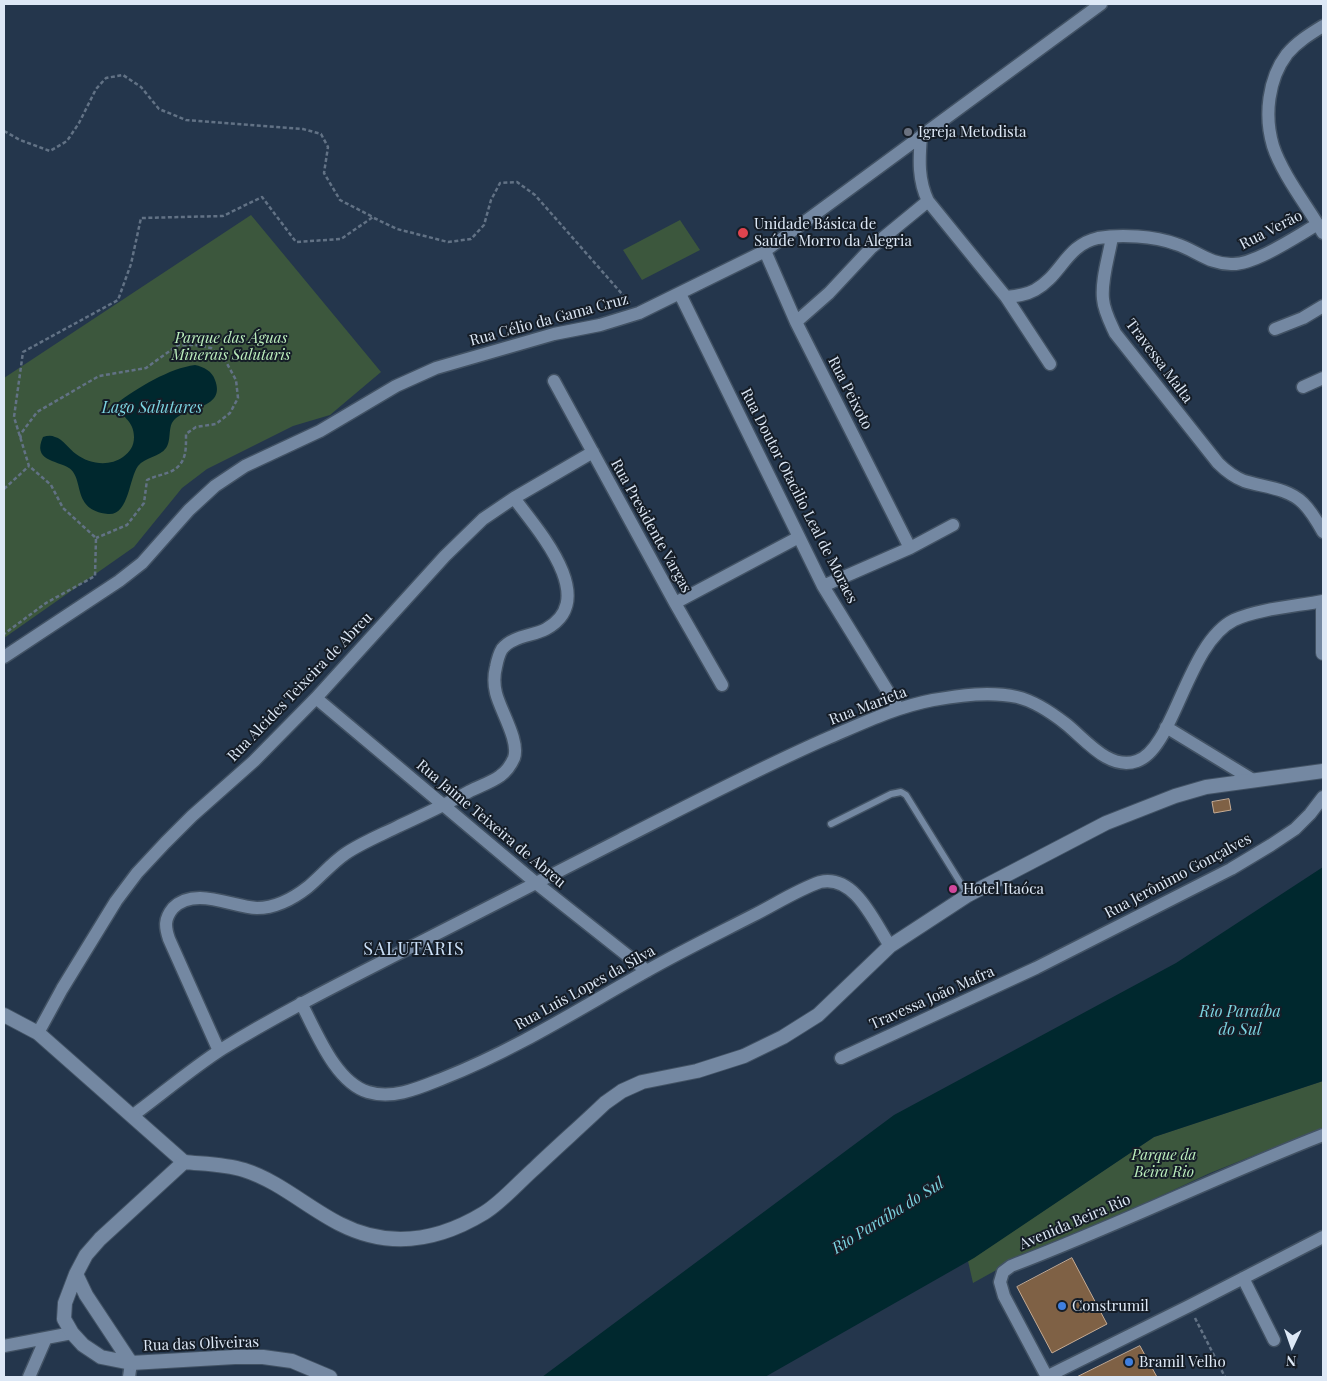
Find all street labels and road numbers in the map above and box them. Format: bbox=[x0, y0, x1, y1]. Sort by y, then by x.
street label: Rua Verão bbox=[1237, 207, 1305, 253]
street label: Rua Célio da Gama Cruz bbox=[468, 290, 630, 350]
street label: Travessa Malta bbox=[1122, 316, 1196, 406]
street label: Rua Peixoto bbox=[824, 353, 876, 433]
street label: Rua Doutor Otacilio Leal de Moraes bbox=[737, 385, 861, 607]
street label: Rua Presidente Vargas bbox=[607, 456, 695, 596]
street label: Rua Alcides Teixeira de Abreu bbox=[224, 609, 376, 765]
street label: Rua Marieta bbox=[827, 683, 909, 729]
street label: Rua Jaime Teixeira de Abreu bbox=[413, 756, 569, 892]
street label: Rua Jerônimo Gonçalves bbox=[1102, 830, 1254, 922]
street label: Rua Luis Lopes da Silva bbox=[512, 942, 658, 1034]
street label: Travessa João Mafra bbox=[867, 962, 997, 1034]
street label: Avenida Beira Rio bbox=[1017, 1190, 1133, 1254]
street label: Rua das Oliveiras bbox=[143, 1333, 259, 1355]

